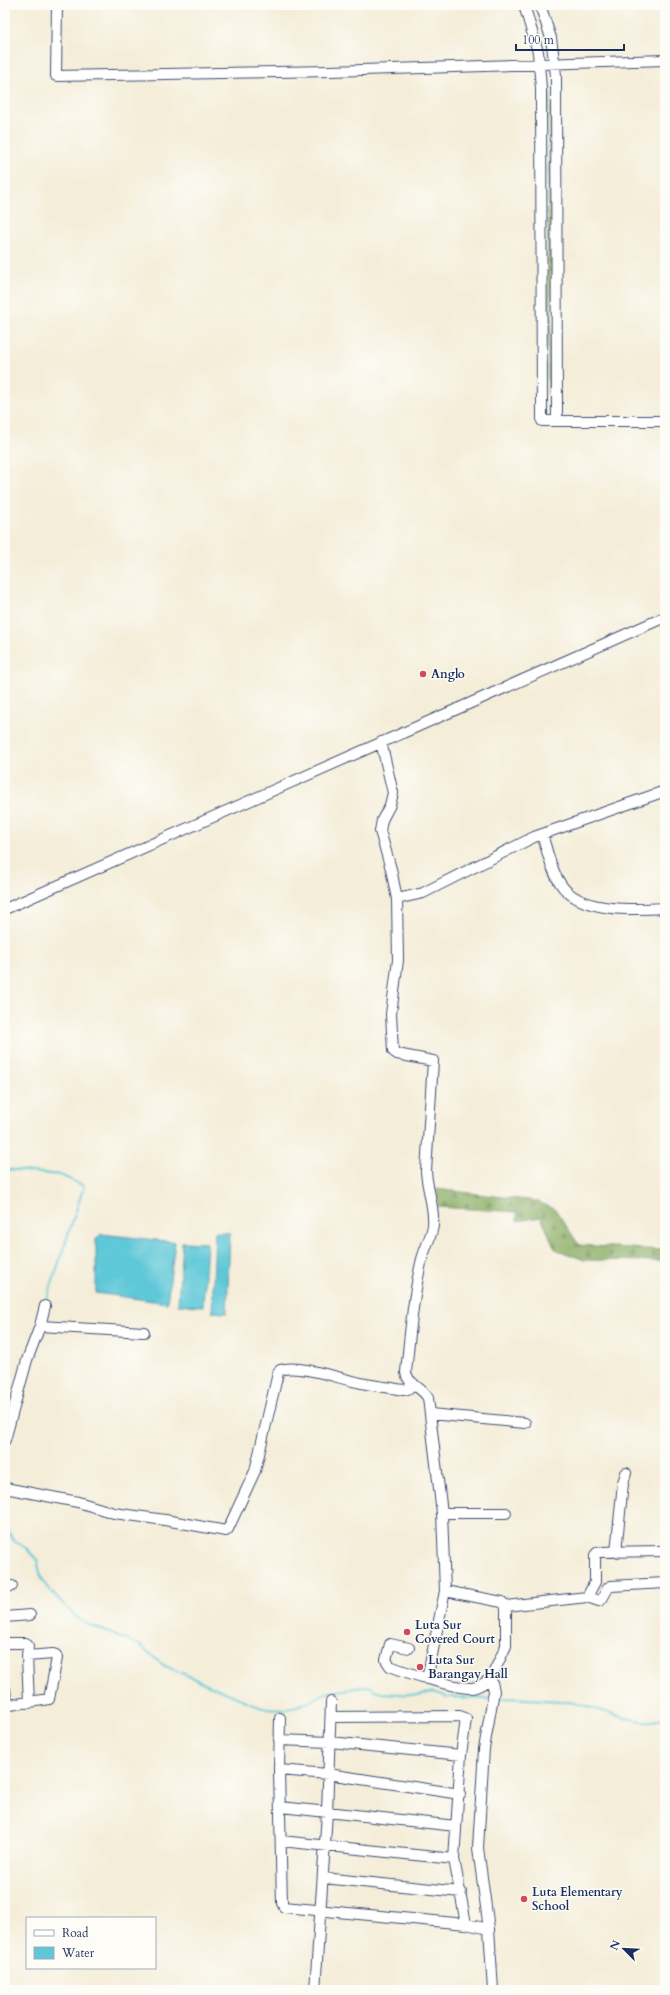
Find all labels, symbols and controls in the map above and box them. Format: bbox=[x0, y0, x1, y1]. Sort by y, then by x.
scale bar bbox=[516, 26, 624, 52]
text: 100 m bbox=[522, 32, 555, 48]
place label: Anglo bbox=[431, 666, 465, 682]
marker: Anglo bbox=[418, 669, 428, 679]
place label: Luta Sur Covered Court bbox=[415, 1617, 496, 1647]
marker: Luta Sur Covered Court bbox=[402, 1627, 412, 1637]
place label: Luta Sur Barangay Hall bbox=[428, 1652, 508, 1682]
marker: Luta Sur Barangay Hall bbox=[415, 1662, 425, 1672]
place label: Luta Elementary School bbox=[532, 1884, 623, 1914]
marker: Luta Elementary School bbox=[519, 1894, 529, 1904]
legend bbox=[26, 1917, 156, 1969]
text: Road bbox=[62, 1925, 89, 1941]
north arrow bbox=[604, 1929, 644, 1969]
text: N bbox=[607, 1937, 624, 1953]
text: Water bbox=[61, 1945, 95, 1961]

